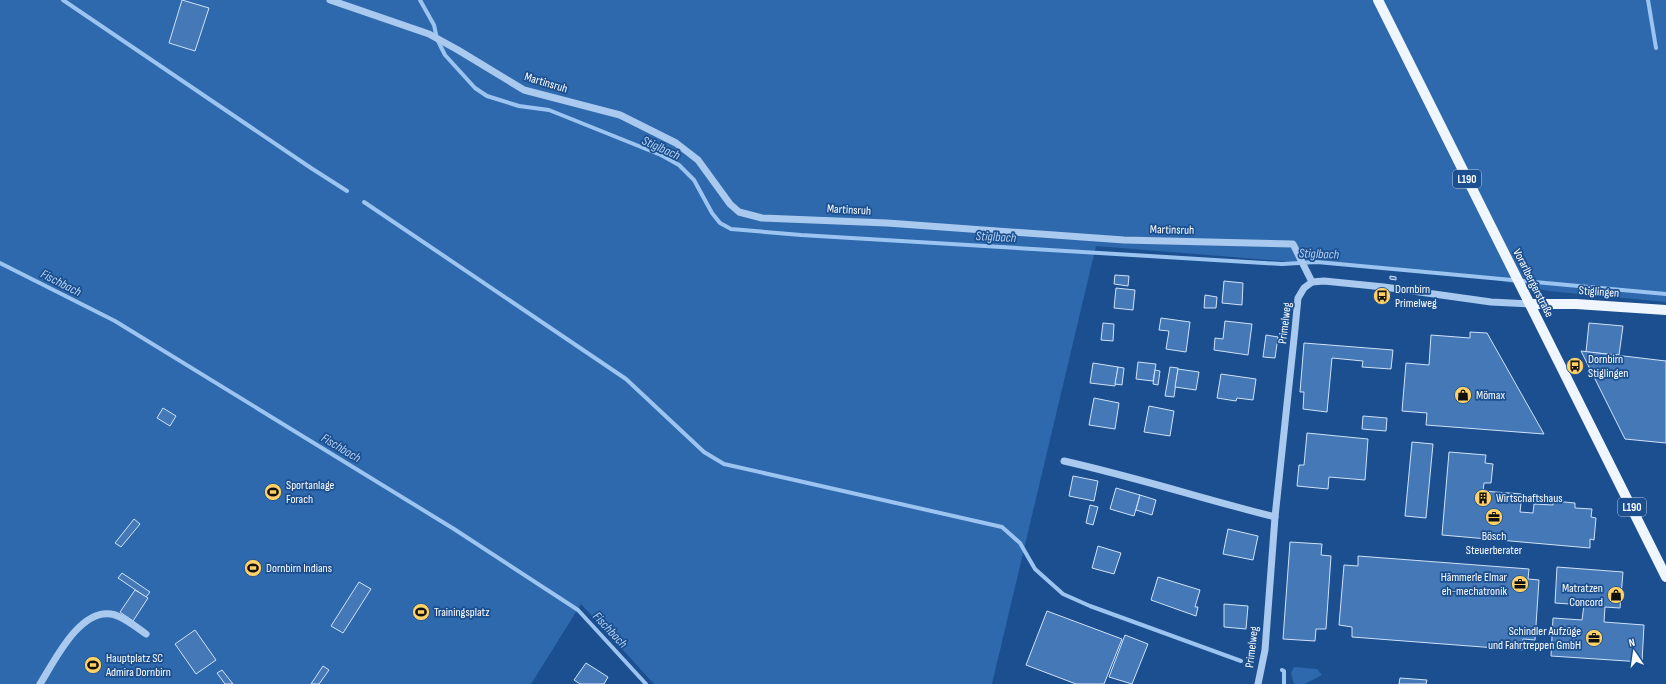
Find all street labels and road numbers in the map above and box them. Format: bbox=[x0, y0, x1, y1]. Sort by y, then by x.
street label: Martinsruh bbox=[523, 69, 569, 97]
road number: L190 bbox=[1453, 170, 1481, 188]
street label: Martinsruh bbox=[826, 201, 872, 219]
street label: Martinsruh bbox=[1150, 222, 1194, 238]
street label: Vorarlbergerstraße bbox=[1509, 246, 1557, 320]
street label: Stiglingen bbox=[1578, 283, 1620, 301]
street label: Primelweg bbox=[1275, 301, 1295, 345]
road number: L190 bbox=[1618, 498, 1646, 516]
street label: Primelweg bbox=[1242, 625, 1262, 669]

